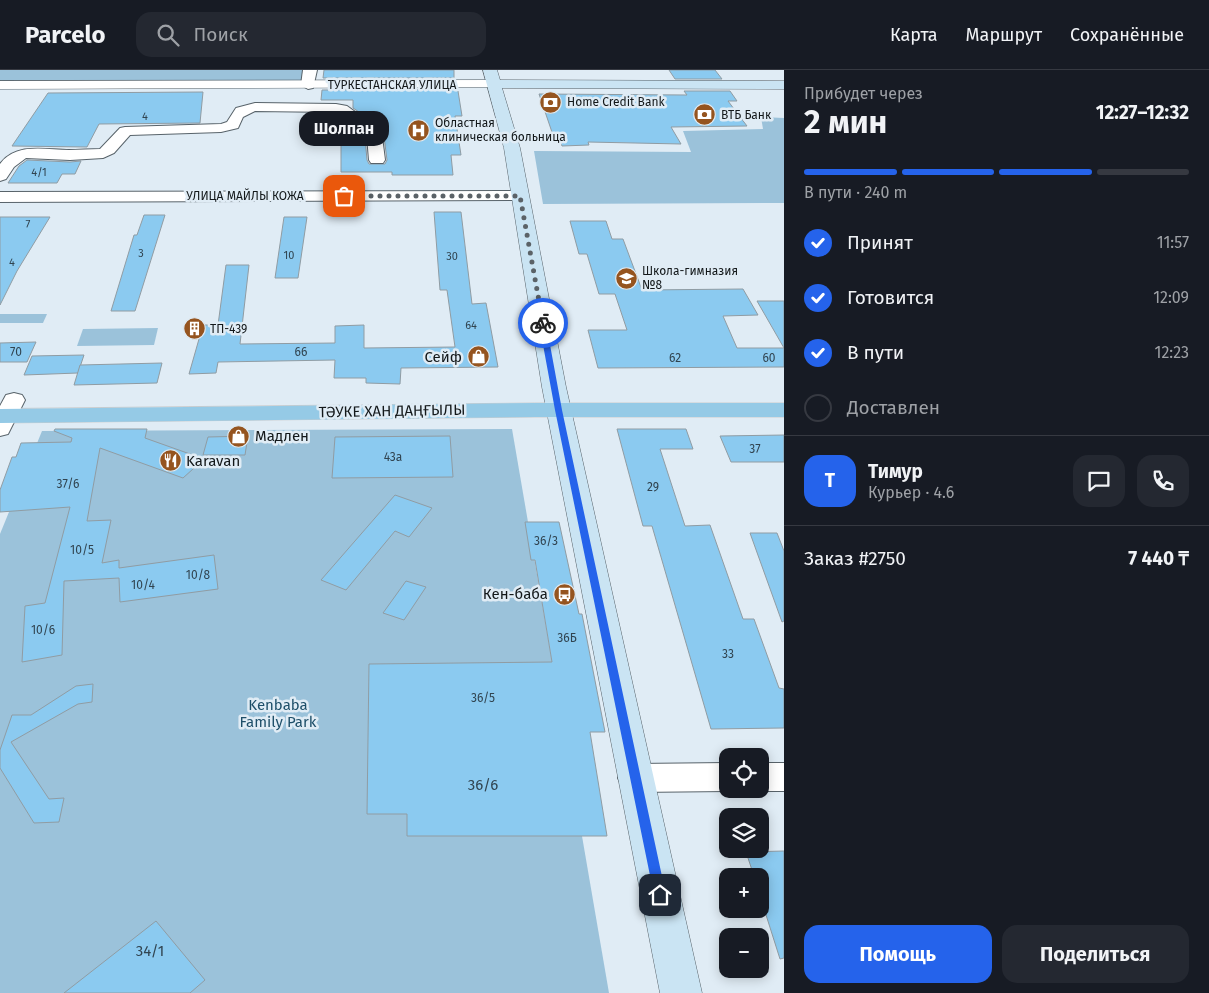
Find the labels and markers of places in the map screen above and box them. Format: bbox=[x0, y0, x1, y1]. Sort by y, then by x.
bank icon: Home Credit Bank bbox=[539, 90, 563, 114]
place label: Home Credit Bank bbox=[567, 95, 665, 109]
bank icon: ВТБ Банк bbox=[693, 103, 717, 127]
place label: ВТБ Банк bbox=[721, 108, 772, 122]
callout: Шолпан bbox=[299, 111, 389, 146]
place label: Областная клиническая больница bbox=[435, 116, 566, 144]
hospital icon: Областная клиническая больница bbox=[407, 118, 431, 142]
pin bbox=[323, 175, 365, 217]
place label: Школа-гимназия №8 bbox=[642, 264, 738, 292]
school or university icon: Школа-гимназия №8 bbox=[614, 266, 638, 290]
building icon: ТП-439 bbox=[182, 317, 206, 341]
place label: ТП-439 bbox=[210, 322, 247, 336]
shop icon: Сейф bbox=[466, 345, 490, 369]
place label: Сейф bbox=[424, 348, 462, 366]
shop icon: Мадлен bbox=[227, 424, 251, 448]
place label: Мадлен bbox=[255, 427, 309, 445]
restaurant icon: Karavan bbox=[158, 449, 182, 473]
place label: Karavan bbox=[186, 452, 240, 470]
bus stop icon: Кен-баба bbox=[552, 582, 576, 606]
place label: Кен-баба bbox=[483, 585, 548, 603]
pin bbox=[639, 874, 681, 916]

